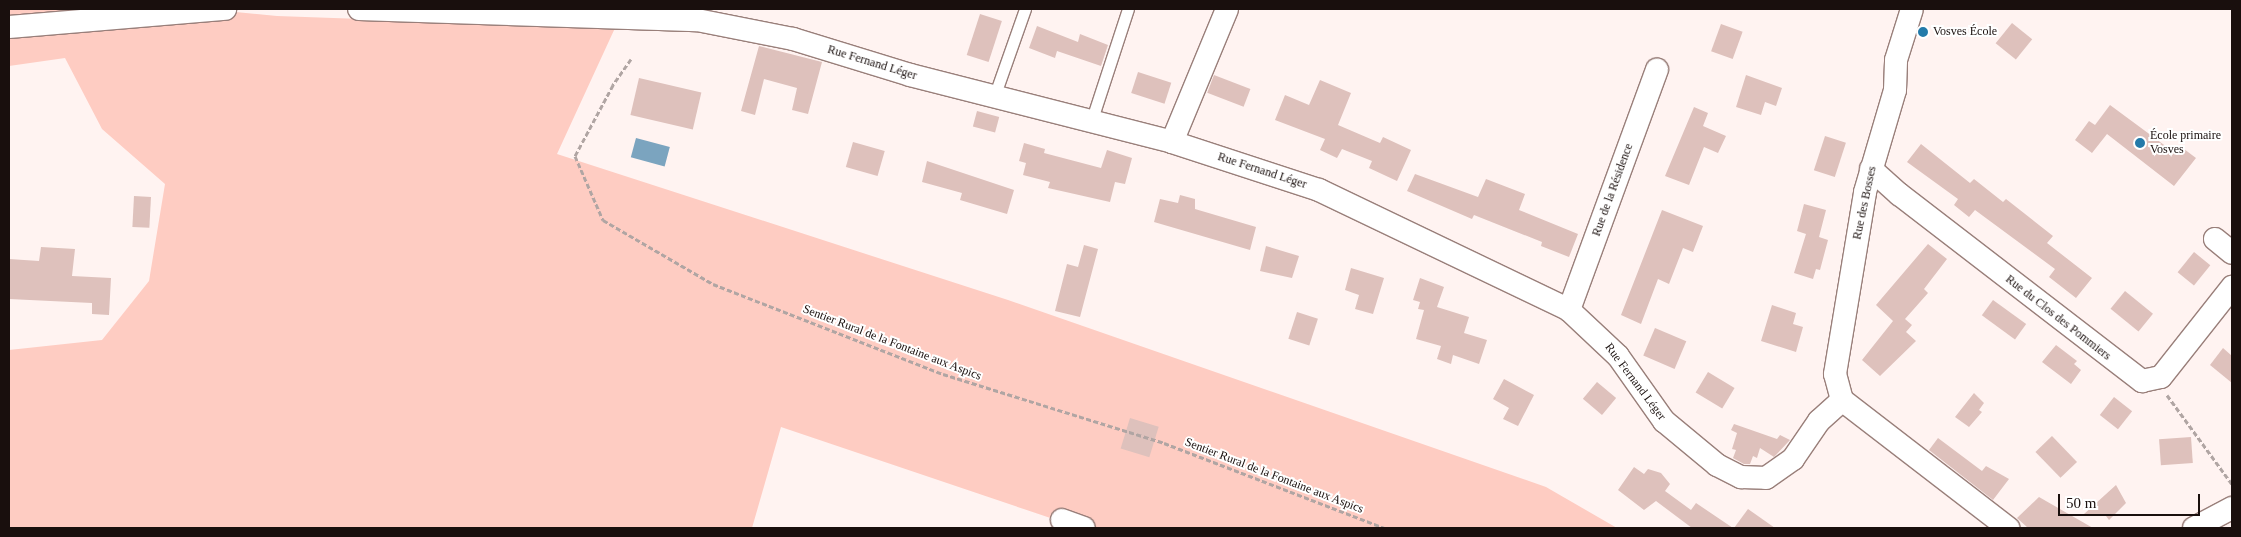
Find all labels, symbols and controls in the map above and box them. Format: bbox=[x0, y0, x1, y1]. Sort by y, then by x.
place label: Vosves École bbox=[1933, 25, 1997, 39]
marker: Vosves École bbox=[1917, 26, 1929, 38]
street label: Rue Fernand Léger bbox=[826, 43, 918, 83]
place label: École primaire Vosves bbox=[2150, 129, 2221, 157]
marker: École primaire Vosves bbox=[2134, 137, 2146, 149]
street label: Rue de la Résidence bbox=[1590, 142, 1636, 238]
street label: Rue Fernand Léger bbox=[1216, 150, 1308, 192]
street label: Rue des Bosses bbox=[1850, 165, 1880, 241]
street label: Rue du Clos des Pommiers bbox=[2002, 272, 2114, 364]
street label: Sentier Rural de la Fontaine aux Aspics bbox=[800, 302, 984, 384]
street label: Rue Fernand Léger bbox=[1601, 341, 1669, 423]
street label: Sentier Rural de la Fontaine aux Aspics bbox=[1182, 435, 1366, 517]
scale bar bbox=[2061, 484, 2204, 516]
text: 50 m bbox=[2066, 495, 2096, 511]

